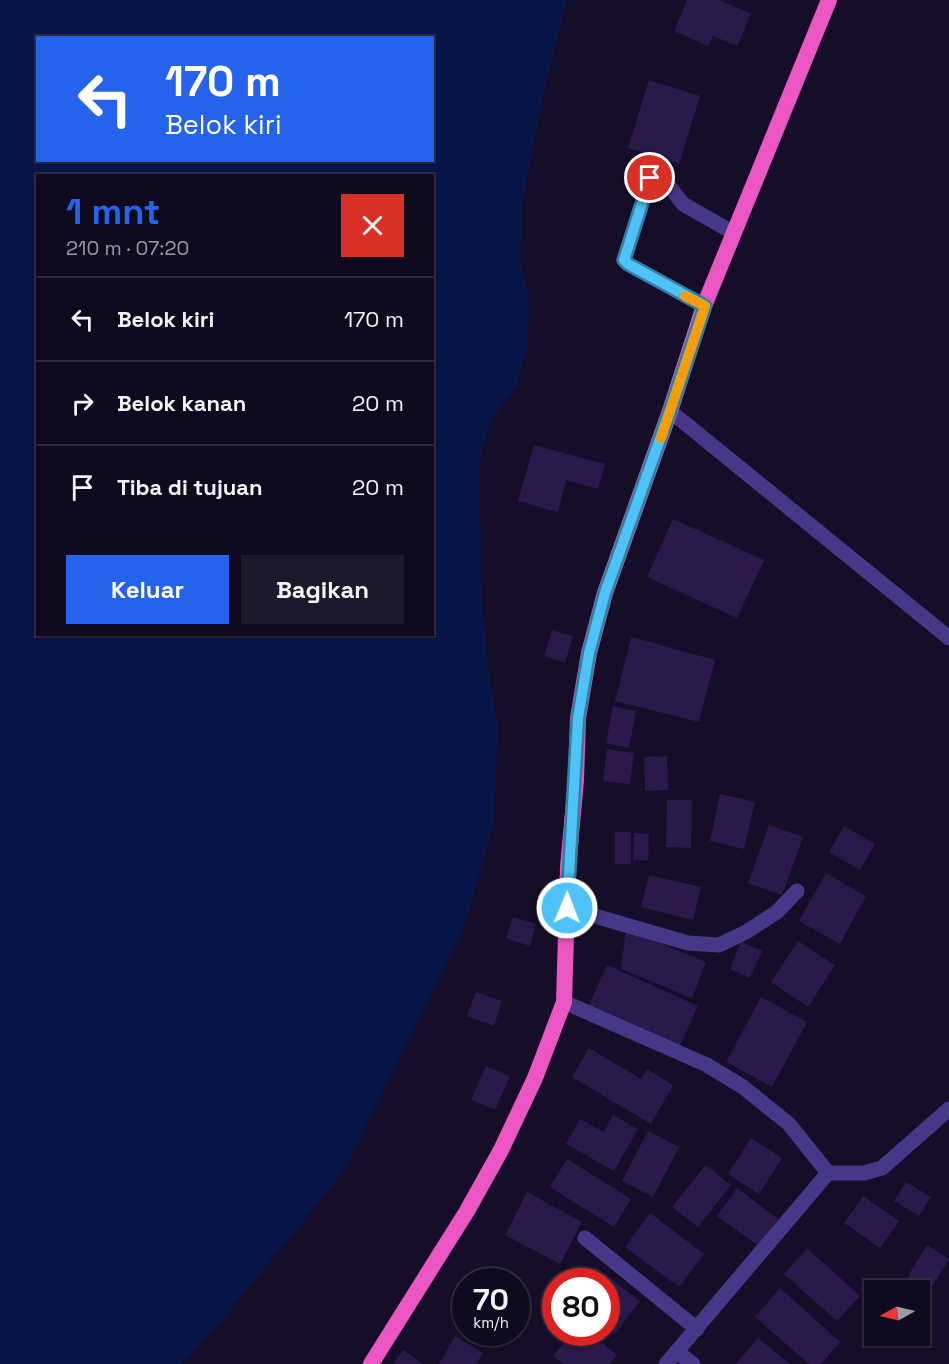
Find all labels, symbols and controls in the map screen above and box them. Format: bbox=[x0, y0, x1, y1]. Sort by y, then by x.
text: 170 m bbox=[165, 55, 281, 108]
icon: left bbox=[66, 60, 144, 138]
text: Belok kiri bbox=[165, 107, 282, 142]
pin bbox=[624, 152, 675, 203]
icon: arrive bbox=[633, 161, 666, 194]
text: 1 mnt bbox=[66, 189, 160, 235]
button: close bbox=[341, 194, 404, 257]
text: 210 m · 07:20 bbox=[66, 235, 189, 261]
icon: left bbox=[66, 303, 99, 336]
text: Belok kiri bbox=[117, 305, 214, 333]
text: 170 m bbox=[344, 305, 404, 333]
icon: right bbox=[66, 387, 99, 420]
text: Belok kanan bbox=[117, 389, 246, 417]
text: 20 m bbox=[352, 389, 404, 417]
icon: arrive bbox=[66, 471, 99, 504]
text: Tiba di tujuan bbox=[117, 473, 263, 501]
text: 20 m bbox=[352, 473, 404, 501]
button: Keluar bbox=[66, 555, 229, 624]
button: Bagikan bbox=[241, 555, 404, 624]
position arrow bbox=[535, 876, 599, 940]
speed limit sign: 80 bbox=[542, 1268, 620, 1346]
text: 70 bbox=[473, 1280, 509, 1319]
north arrow bbox=[864, 1280, 930, 1346]
map controls bbox=[864, 1280, 930, 1346]
text: km/h bbox=[473, 1313, 509, 1332]

